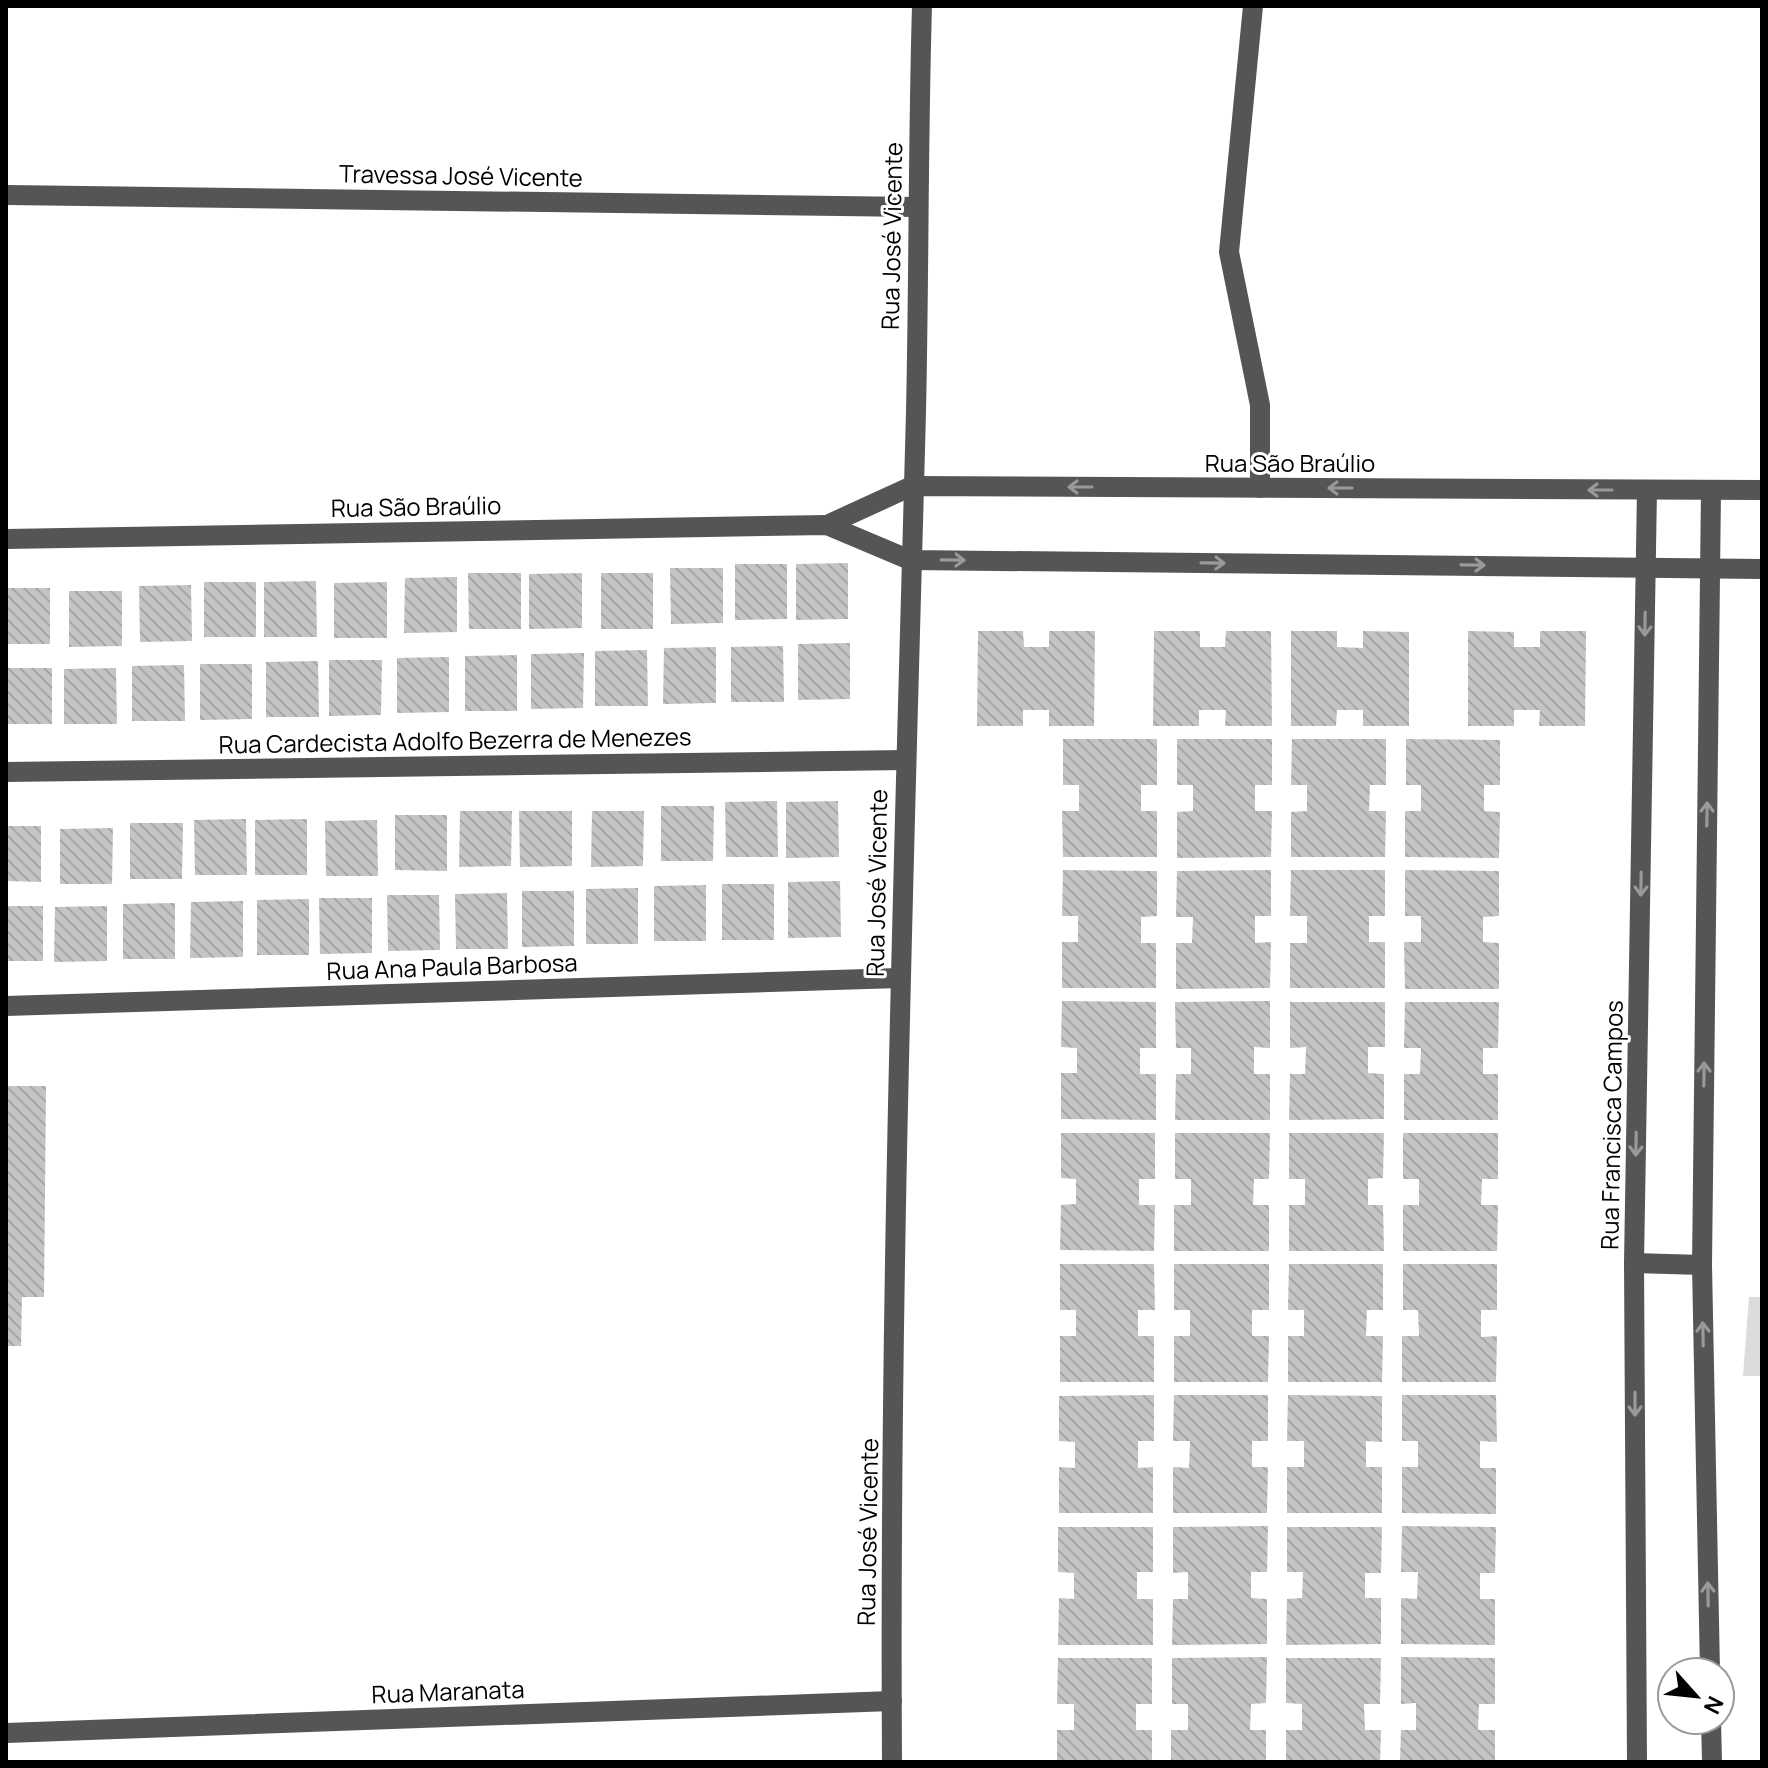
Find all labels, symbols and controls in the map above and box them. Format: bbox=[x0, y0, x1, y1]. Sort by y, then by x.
street label: Rua José Vicente bbox=[873, 142, 909, 330]
street label: Travessa José Vicente bbox=[339, 156, 583, 194]
street label: Rua São Braúlio bbox=[1205, 446, 1375, 479]
one-way arrow bbox=[1067, 479, 1094, 495]
one-way arrow bbox=[1327, 480, 1354, 496]
one-way arrow bbox=[1587, 482, 1614, 497]
street label: Rua São Braúlio bbox=[330, 488, 502, 524]
one-way arrow bbox=[939, 552, 966, 568]
one-way arrow bbox=[1199, 555, 1226, 571]
one-way arrow bbox=[1459, 557, 1486, 573]
one-way arrow bbox=[1637, 610, 1653, 637]
street label: Rua Cardecista Adolfo Bezerra de Menezes bbox=[218, 719, 692, 761]
street label: Rua José Vicente bbox=[858, 789, 894, 977]
one-way arrow bbox=[1699, 801, 1714, 828]
one-way arrow bbox=[1633, 870, 1648, 897]
street label: Rua Ana Paula Barbosa bbox=[326, 945, 578, 987]
street label: Rua Francisca Campos bbox=[1592, 1000, 1630, 1250]
one-way arrow bbox=[1696, 1061, 1711, 1088]
one-way arrow bbox=[1629, 1130, 1644, 1157]
one-way arrow bbox=[1695, 1321, 1711, 1348]
one-way arrow bbox=[1627, 1390, 1643, 1417]
street label: Rua José Vicente bbox=[849, 1438, 885, 1626]
one-way arrow bbox=[1700, 1581, 1716, 1608]
north arrow bbox=[1656, 1656, 1736, 1736]
street label: Rua Maranata bbox=[371, 1672, 525, 1710]
text: N bbox=[1697, 1691, 1731, 1719]

